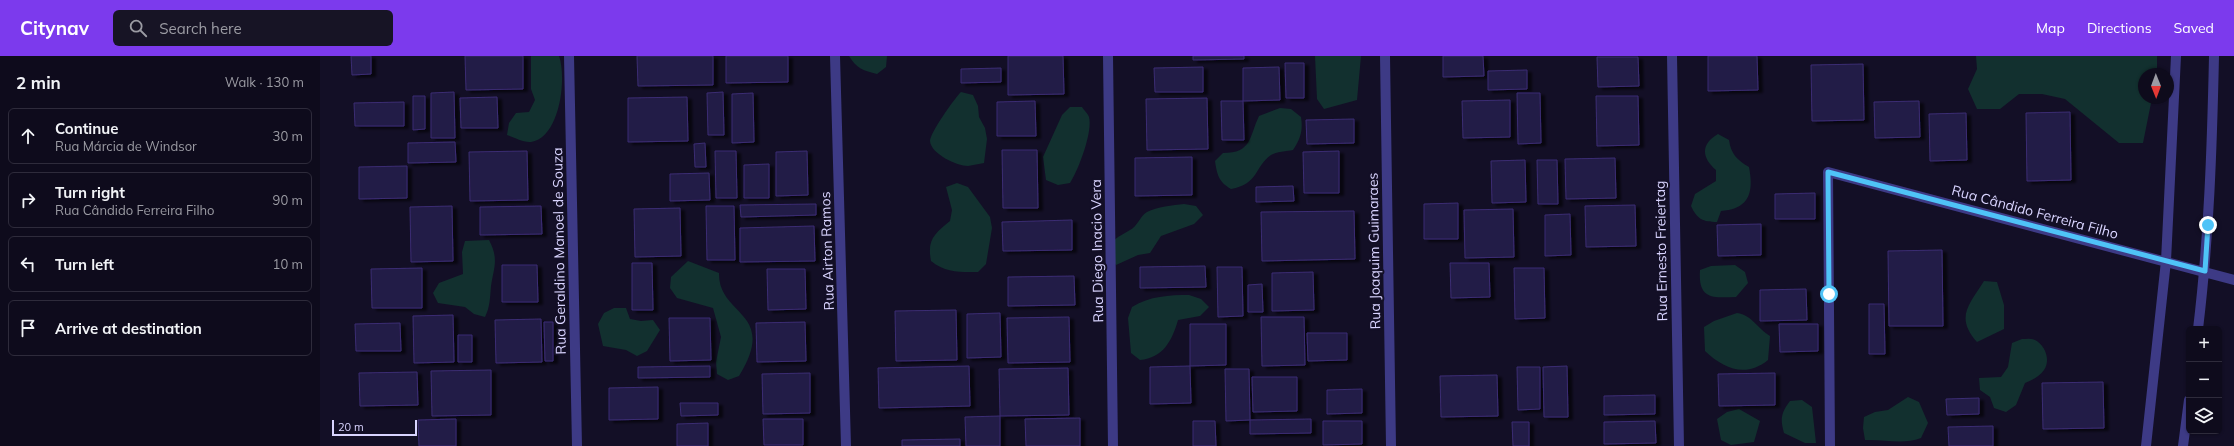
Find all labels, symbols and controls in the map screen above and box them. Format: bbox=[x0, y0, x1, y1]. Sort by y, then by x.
search box bbox=[113, 10, 393, 46]
text: Citynav bbox=[20, 16, 89, 40]
icon: search bbox=[127, 17, 149, 39]
text: Search here bbox=[159, 19, 242, 38]
text: Map bbox=[2036, 19, 2065, 37]
text: Directions bbox=[2087, 19, 2152, 37]
text: Saved bbox=[2174, 19, 2214, 37]
north arrow bbox=[2138, 68, 2174, 104]
text: 2 min bbox=[16, 72, 61, 93]
text: Walk · 130 m bbox=[225, 74, 304, 90]
text: Continue bbox=[55, 119, 118, 138]
icon: ahead bbox=[17, 125, 39, 147]
text: 30 m bbox=[273, 128, 303, 144]
text: Rua Márcia de Windsor bbox=[55, 138, 197, 154]
street label: Rua Geraldino Manoel de Souza bbox=[548, 147, 570, 355]
street label: Rua Joaquim Guimaraes bbox=[1364, 172, 1384, 330]
street label: Rua Diego Inacio Vera bbox=[1087, 179, 1107, 323]
street label: Rua Ernesto Freiertag bbox=[1651, 180, 1671, 322]
street label: Rua Cândido Ferreira Filho bbox=[1950, 181, 2120, 243]
text: Turn right bbox=[55, 183, 125, 202]
icon: right bbox=[17, 189, 39, 211]
street label: Rua Airton Ramos bbox=[816, 191, 838, 311]
text: 90 m bbox=[273, 192, 303, 208]
text: Rua Cândido Ferreira Filho bbox=[55, 202, 215, 218]
route end bbox=[2199, 216, 2217, 234]
icon: left bbox=[17, 253, 39, 275]
text: Turn left bbox=[55, 255, 114, 274]
text: 10 m bbox=[273, 256, 303, 272]
route start bbox=[1820, 285, 1838, 303]
icon: arrive bbox=[17, 317, 39, 339]
text: Arrive at destination bbox=[55, 319, 202, 338]
map controls bbox=[2186, 326, 2222, 434]
button: + bbox=[2186, 326, 2222, 362]
button: − bbox=[2186, 362, 2222, 398]
button: layers bbox=[2186, 398, 2222, 434]
scale bar bbox=[332, 418, 417, 437]
text: 20 m bbox=[338, 420, 364, 434]

